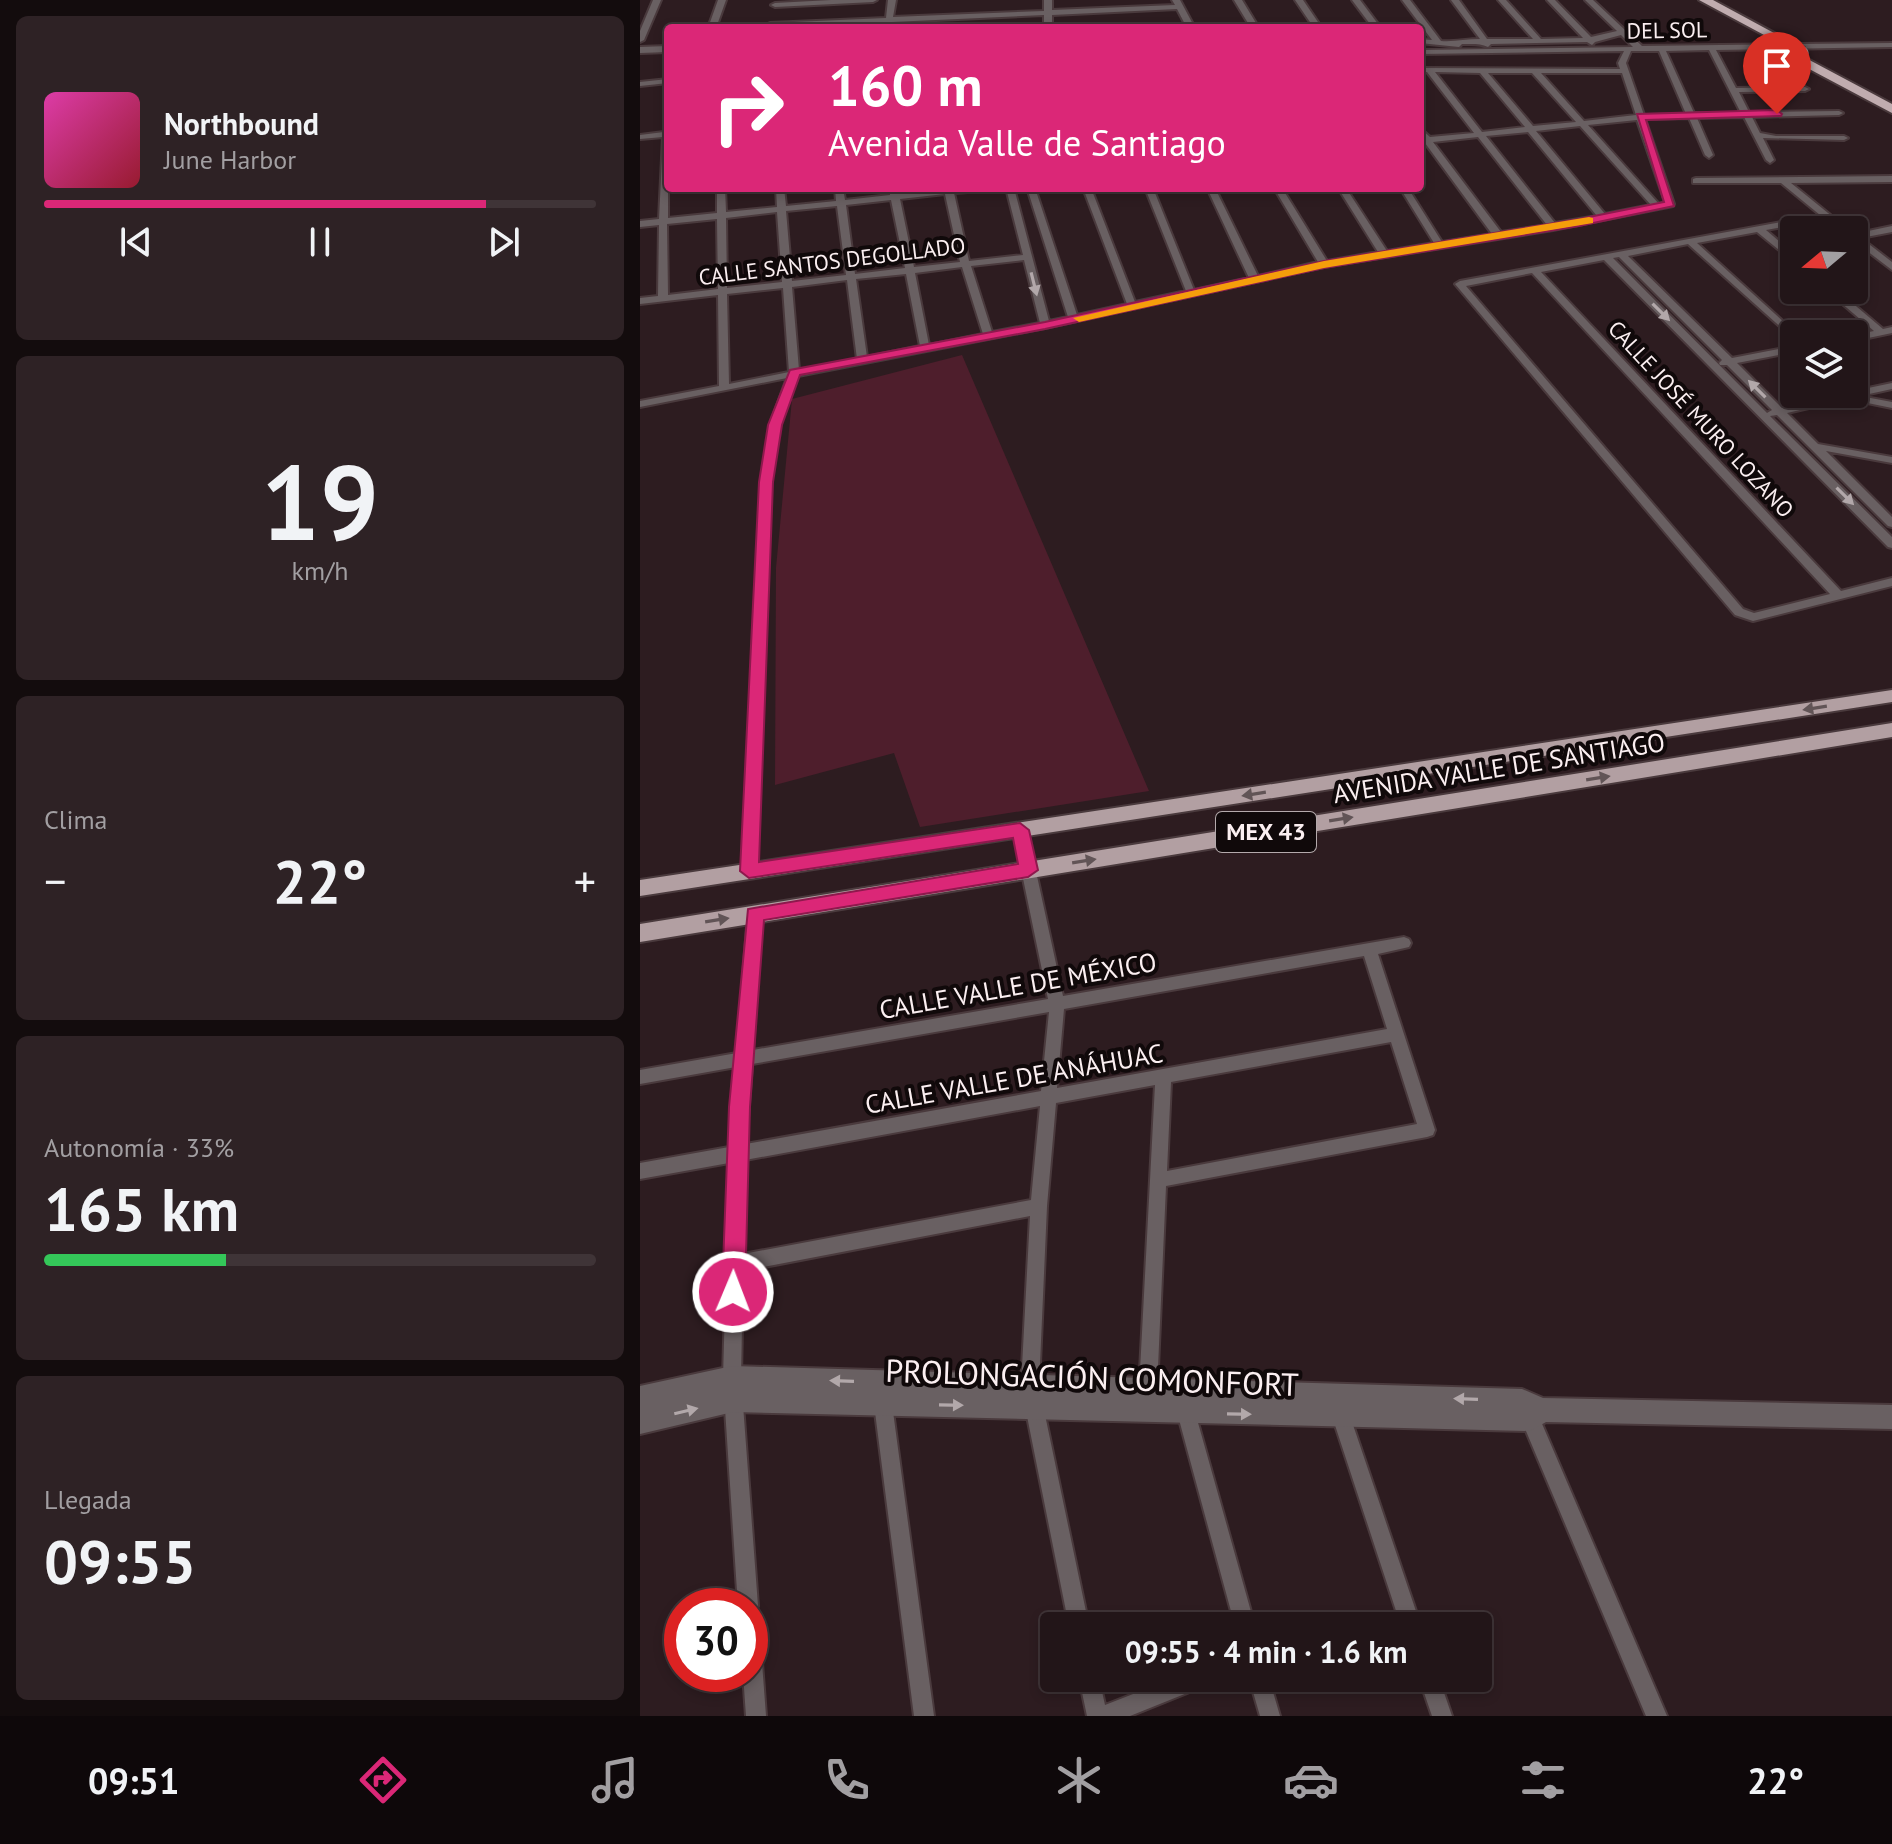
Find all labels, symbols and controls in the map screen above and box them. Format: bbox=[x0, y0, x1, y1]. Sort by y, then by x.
street label: DEL SOL bbox=[1626, 15, 1708, 45]
pin bbox=[1743, 32, 1811, 114]
icon: arrive bbox=[1755, 44, 1799, 88]
text: 160 m bbox=[828, 49, 983, 121]
icon: right bbox=[696, 56, 800, 160]
text: Northbound bbox=[164, 104, 319, 143]
text: Avenida Valle de Santiago bbox=[828, 119, 1226, 166]
text: June Harbor bbox=[164, 143, 296, 176]
north arrow bbox=[1780, 216, 1868, 304]
map controls bbox=[1780, 216, 1868, 408]
icon: previous bbox=[114, 220, 158, 264]
icon: pause bbox=[298, 220, 342, 264]
icon: next bbox=[482, 220, 526, 264]
street label: CALLE SANTOS DEGOLLADO bbox=[697, 231, 967, 291]
one-way arrow bbox=[1029, 271, 1041, 296]
one-way arrow bbox=[1651, 302, 1670, 321]
street label: CALLE JOSÉ MURO LOZANO bbox=[1602, 315, 1800, 523]
button: layers bbox=[1780, 320, 1868, 408]
one-way arrow bbox=[1748, 380, 1767, 399]
text: 19 bbox=[261, 434, 379, 569]
one-way arrow bbox=[1835, 486, 1853, 505]
text: km/h bbox=[292, 554, 349, 587]
one-way arrow bbox=[1802, 702, 1827, 714]
street label: AVENIDA VALLE DE SANTIAGO bbox=[1331, 725, 1667, 810]
one-way arrow bbox=[1585, 771, 1610, 784]
one-way arrow bbox=[1241, 788, 1266, 801]
text: Clima bbox=[44, 803, 107, 836]
road number: MEX 43 bbox=[1216, 812, 1316, 852]
one-way arrow bbox=[1329, 813, 1354, 825]
text: 22° bbox=[273, 842, 367, 920]
text: − bbox=[44, 852, 66, 909]
text: + bbox=[574, 852, 596, 909]
one-way arrow bbox=[1072, 854, 1097, 867]
one-way arrow bbox=[705, 913, 730, 926]
street label: CALLE VALLE DE MÉXICO bbox=[877, 945, 1159, 1026]
street label: CALLE VALLE DE ANÁHUAC bbox=[862, 1036, 1165, 1121]
text: Autonomía · 33% bbox=[44, 1131, 234, 1164]
text: 165 km bbox=[44, 1170, 239, 1248]
position arrow bbox=[691, 1250, 775, 1334]
street label: PROLONGACIÓN COMONFORT bbox=[885, 1349, 1300, 1405]
one-way arrow bbox=[829, 1375, 854, 1387]
one-way arrow bbox=[1453, 1393, 1478, 1406]
one-way arrow bbox=[939, 1399, 964, 1411]
one-way arrow bbox=[674, 1404, 699, 1417]
one-way arrow bbox=[1227, 1407, 1252, 1420]
text: Llegada bbox=[44, 1483, 132, 1516]
text: 09:55 bbox=[44, 1522, 196, 1600]
speed limit sign: 30 bbox=[664, 1588, 768, 1692]
text: 09:55 · 4 min · 1.6 km bbox=[1125, 1632, 1407, 1671]
icon: directions bbox=[355, 1752, 411, 1808]
icon: music bbox=[587, 1752, 643, 1808]
icon: phone bbox=[819, 1752, 875, 1808]
icon: climate bbox=[1051, 1752, 1107, 1808]
icon: car bbox=[1283, 1752, 1339, 1808]
icon: filters bbox=[1515, 1752, 1571, 1808]
text: 09:51 bbox=[88, 1757, 179, 1804]
text: 22° bbox=[1747, 1757, 1804, 1804]

